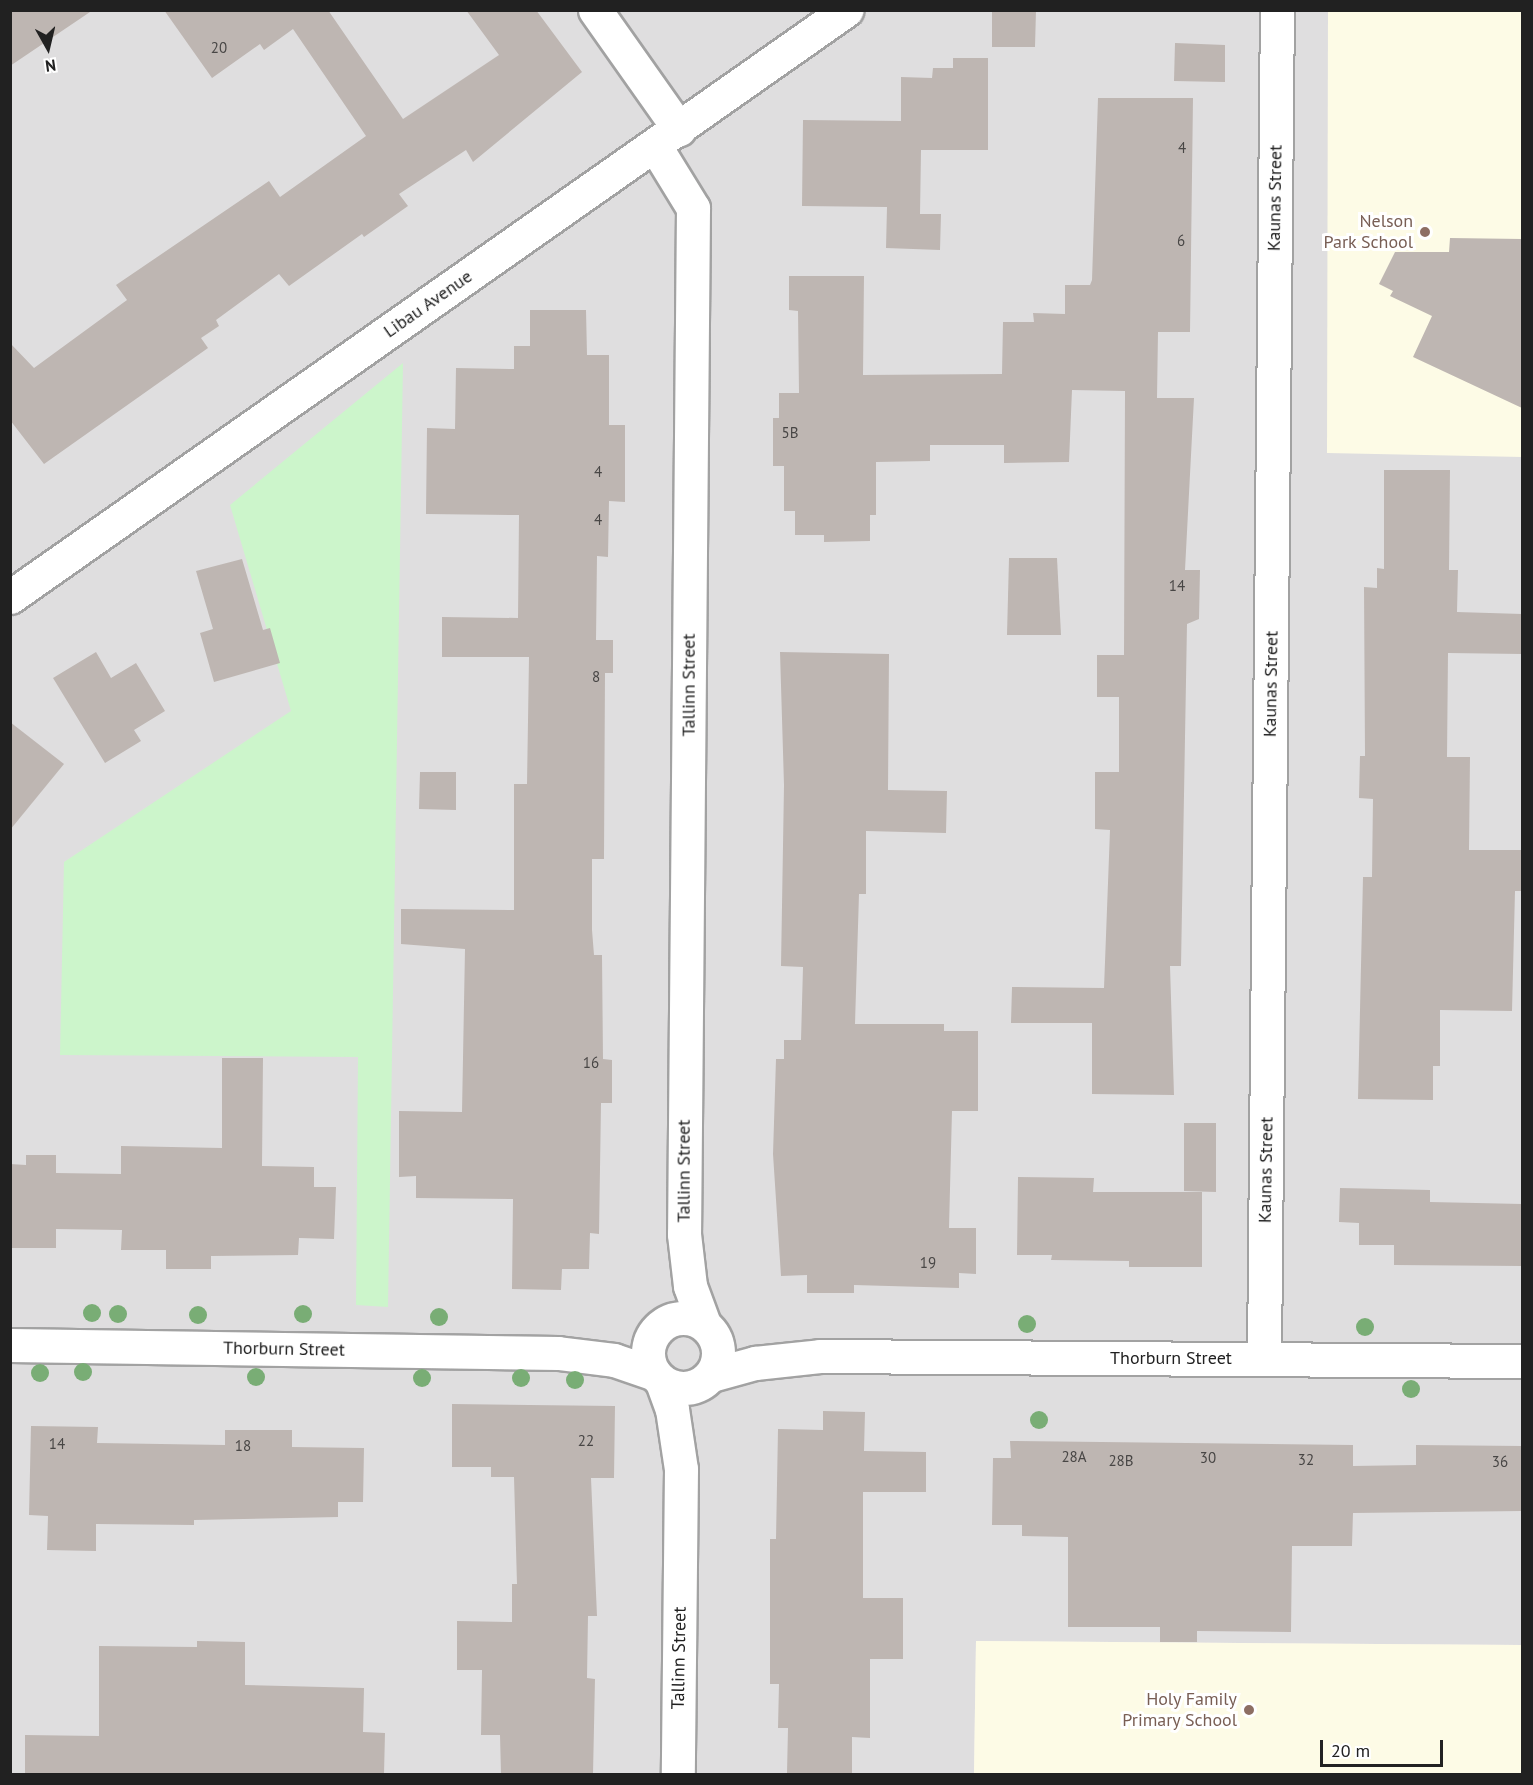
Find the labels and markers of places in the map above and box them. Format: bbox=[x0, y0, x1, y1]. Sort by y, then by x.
place label: Nelson Park School bbox=[1323, 211, 1413, 254]
marker: Nelson Park School bbox=[1418, 225, 1432, 239]
place label: Holy Family Primary School bbox=[1122, 1689, 1237, 1732]
marker: Holy Family Primary School bbox=[1242, 1703, 1256, 1717]

